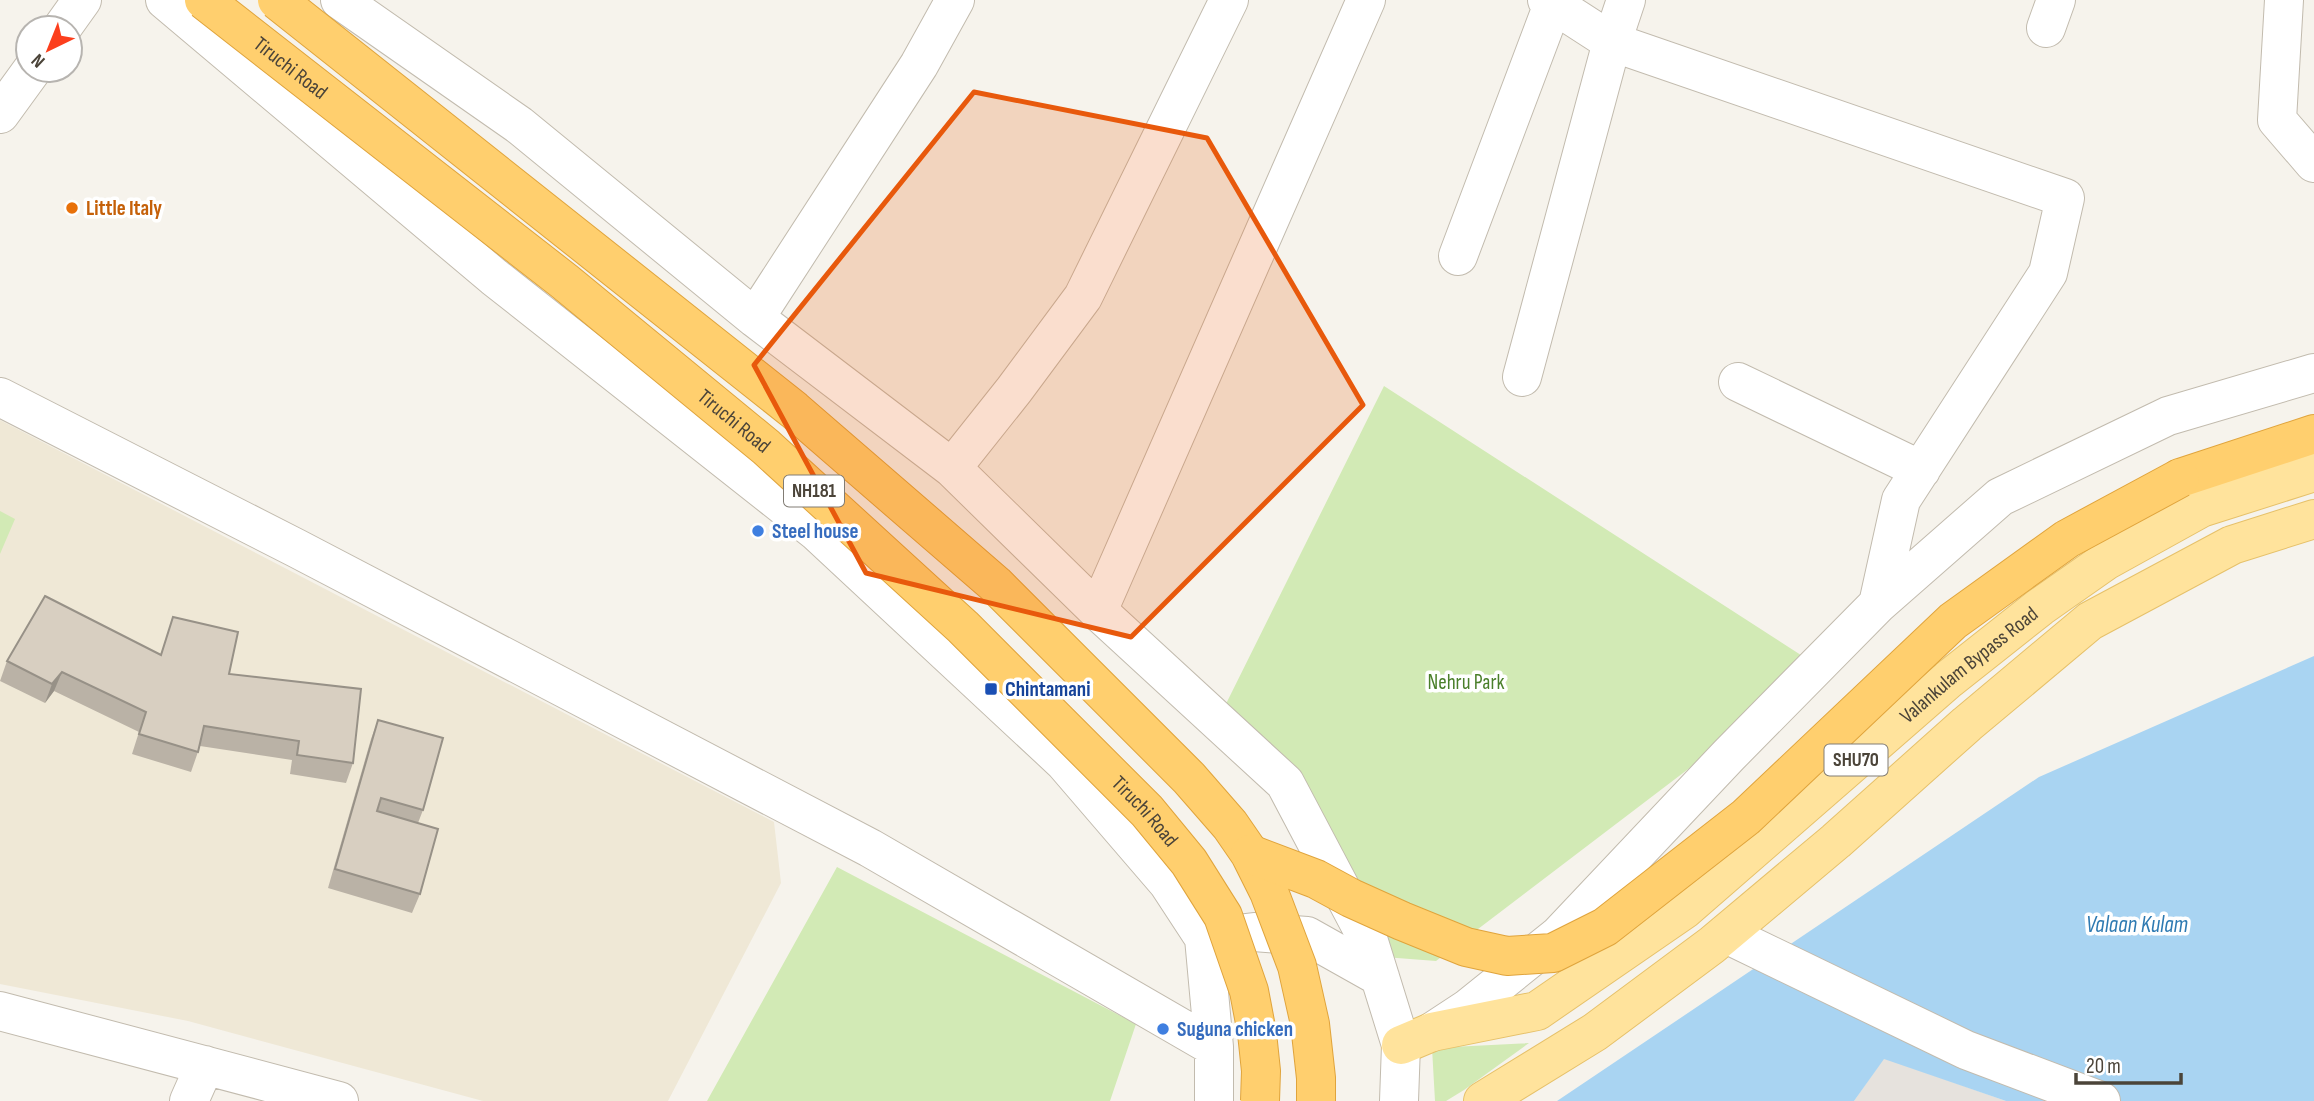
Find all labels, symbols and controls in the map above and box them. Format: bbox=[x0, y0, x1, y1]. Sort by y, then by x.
north arrow bbox=[14, 14, 84, 84]
street label: Tiruchi Road bbox=[249, 31, 333, 104]
text: N bbox=[27, 48, 50, 72]
place label: Little Italy bbox=[86, 196, 162, 221]
marker: Little Italy bbox=[64, 200, 80, 216]
street label: Tiruchi Road bbox=[693, 384, 776, 458]
road number: NH181 bbox=[784, 476, 844, 506]
place label: Steel house bbox=[772, 519, 859, 544]
marker: Steel house bbox=[750, 523, 766, 539]
street label: Valankulam Bypass Road bbox=[1895, 601, 2043, 728]
park label: Nehru Park bbox=[1427, 670, 1505, 695]
place label: Chintamani bbox=[1005, 677, 1090, 702]
marker: Chintamani bbox=[983, 681, 999, 697]
road number: SHU70 bbox=[1825, 744, 1888, 776]
street label: Tiruchi Road bbox=[1107, 771, 1184, 852]
water label: Valaan Kulam bbox=[2086, 911, 2189, 939]
place label: Suguna chicken bbox=[1177, 1017, 1293, 1042]
marker: Suguna chicken bbox=[1155, 1021, 1171, 1037]
scale bar bbox=[2076, 1042, 2181, 1086]
text: 20 m bbox=[2086, 1054, 2121, 1079]

